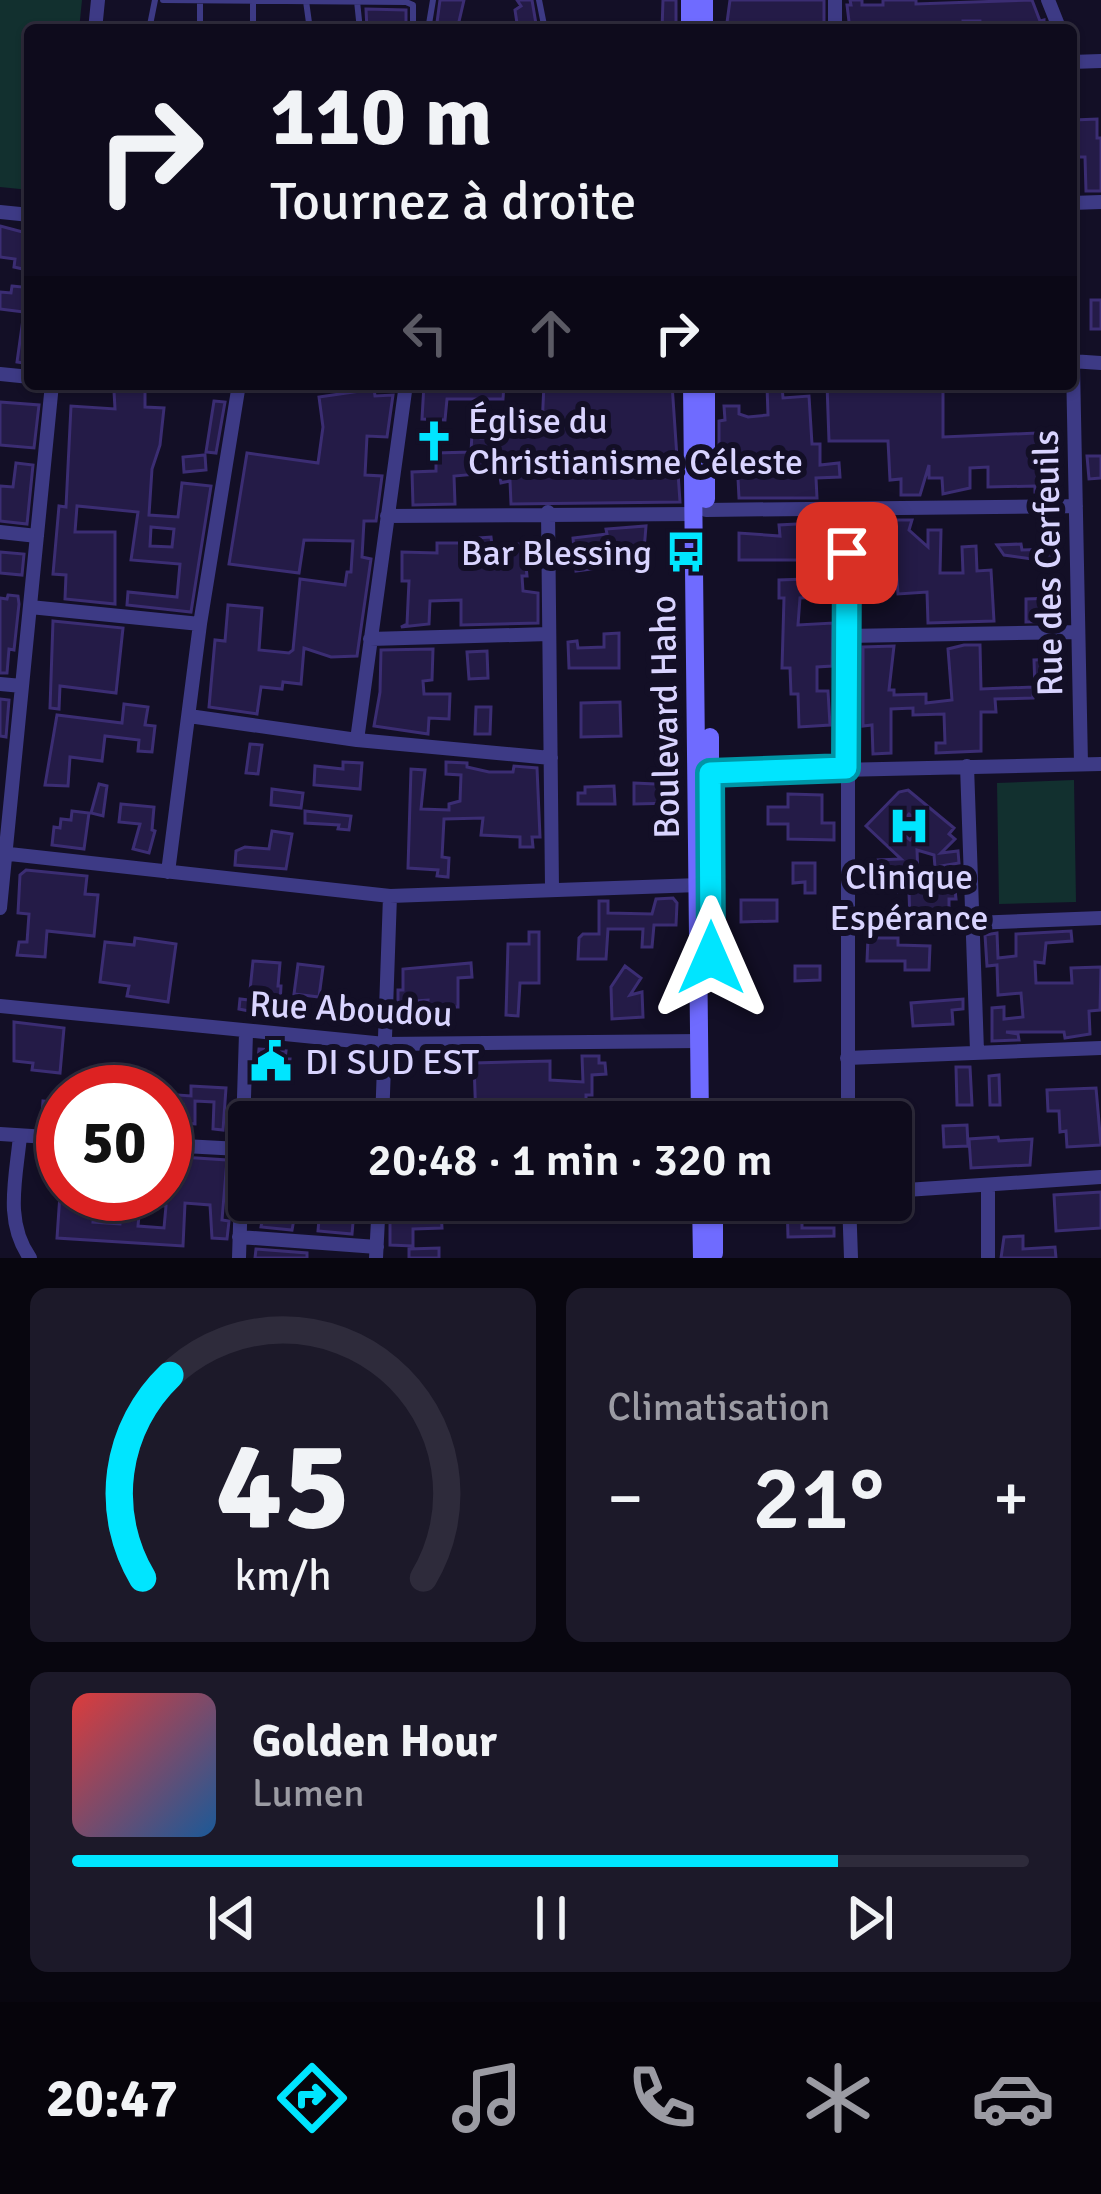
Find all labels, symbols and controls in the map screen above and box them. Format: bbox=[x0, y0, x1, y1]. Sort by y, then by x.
text: 110 m bbox=[270, 65, 492, 169]
icon: right bbox=[72, 72, 228, 228]
text: Tournez à droite bbox=[270, 168, 637, 235]
icon: left bbox=[392, 300, 458, 366]
icon: ahead bbox=[518, 300, 584, 366]
icon: right bbox=[644, 300, 710, 366]
place label: Église du Christianisme Céleste bbox=[468, 399, 803, 485]
church icon: Église du Christianisme Céleste bbox=[411, 418, 457, 464]
street label: Rue des Cerfeuils bbox=[1024, 429, 1073, 697]
pin bbox=[796, 502, 898, 604]
icon: arrive bbox=[814, 520, 880, 586]
bus stop icon: Bar Blessing bbox=[663, 529, 709, 575]
place label: Bar Blessing bbox=[461, 531, 652, 576]
street label: Boulevard Haho bbox=[641, 595, 690, 839]
hospital icon: Clinique Espérance bbox=[886, 803, 932, 849]
place label: Clinique Espérance bbox=[830, 855, 988, 941]
position arrow bbox=[648, 895, 774, 1021]
street label: Rue Aboudou bbox=[248, 982, 454, 1037]
public building icon: DI SUD EST bbox=[248, 1038, 294, 1084]
place label: DI SUD EST bbox=[305, 1040, 480, 1085]
speed limit sign: 50 bbox=[36, 1065, 192, 1221]
text: 20:48 · 1 min · 320 m bbox=[368, 1133, 772, 1188]
text: Climatisation bbox=[608, 1383, 830, 1431]
text: 45 bbox=[215, 1410, 350, 1563]
text: 21° bbox=[752, 1443, 884, 1554]
text: − bbox=[608, 1458, 643, 1539]
text: + bbox=[993, 1458, 1029, 1539]
text: km/h bbox=[234, 1550, 331, 1603]
text: Golden Hour bbox=[252, 1714, 497, 1769]
text: Lumen bbox=[252, 1769, 365, 1817]
icon: previous bbox=[199, 1885, 265, 1951]
icon: pause bbox=[518, 1885, 584, 1951]
icon: next bbox=[837, 1885, 903, 1951]
icon: directions bbox=[270, 2056, 354, 2140]
icon: music bbox=[445, 2056, 529, 2140]
icon: phone bbox=[620, 2056, 704, 2140]
icon: climate bbox=[796, 2056, 880, 2140]
icon: car bbox=[971, 2056, 1055, 2140]
text: 20:47 bbox=[46, 2065, 178, 2132]

